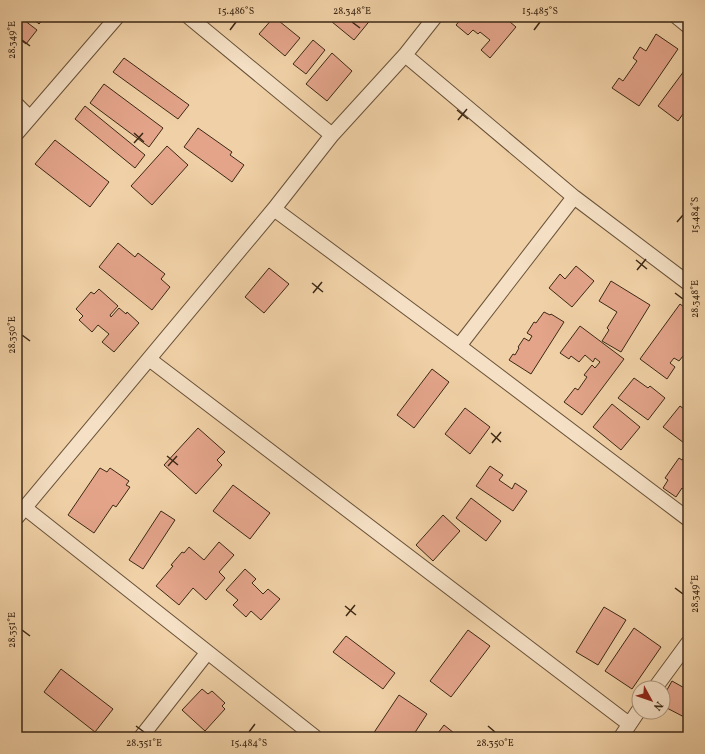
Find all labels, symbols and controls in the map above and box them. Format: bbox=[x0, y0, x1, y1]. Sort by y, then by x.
text: 15.486°S bbox=[218, 4, 254, 18]
text: 28.348°E bbox=[333, 4, 371, 18]
text: 15.485°S bbox=[522, 4, 558, 18]
text: 28.349°E bbox=[5, 21, 19, 59]
text: 15.484°S bbox=[688, 197, 702, 233]
text: 28.348°E bbox=[688, 280, 702, 318]
text: 28.350°E bbox=[5, 316, 19, 354]
text: 28.349°E bbox=[688, 575, 702, 613]
text: 28.351°E bbox=[5, 612, 19, 648]
north arrow bbox=[631, 680, 671, 720]
text: N bbox=[649, 698, 666, 713]
text: 28.351°E bbox=[126, 736, 162, 750]
text: 15.484°S bbox=[231, 736, 267, 750]
text: 28.350°E bbox=[476, 736, 514, 750]

